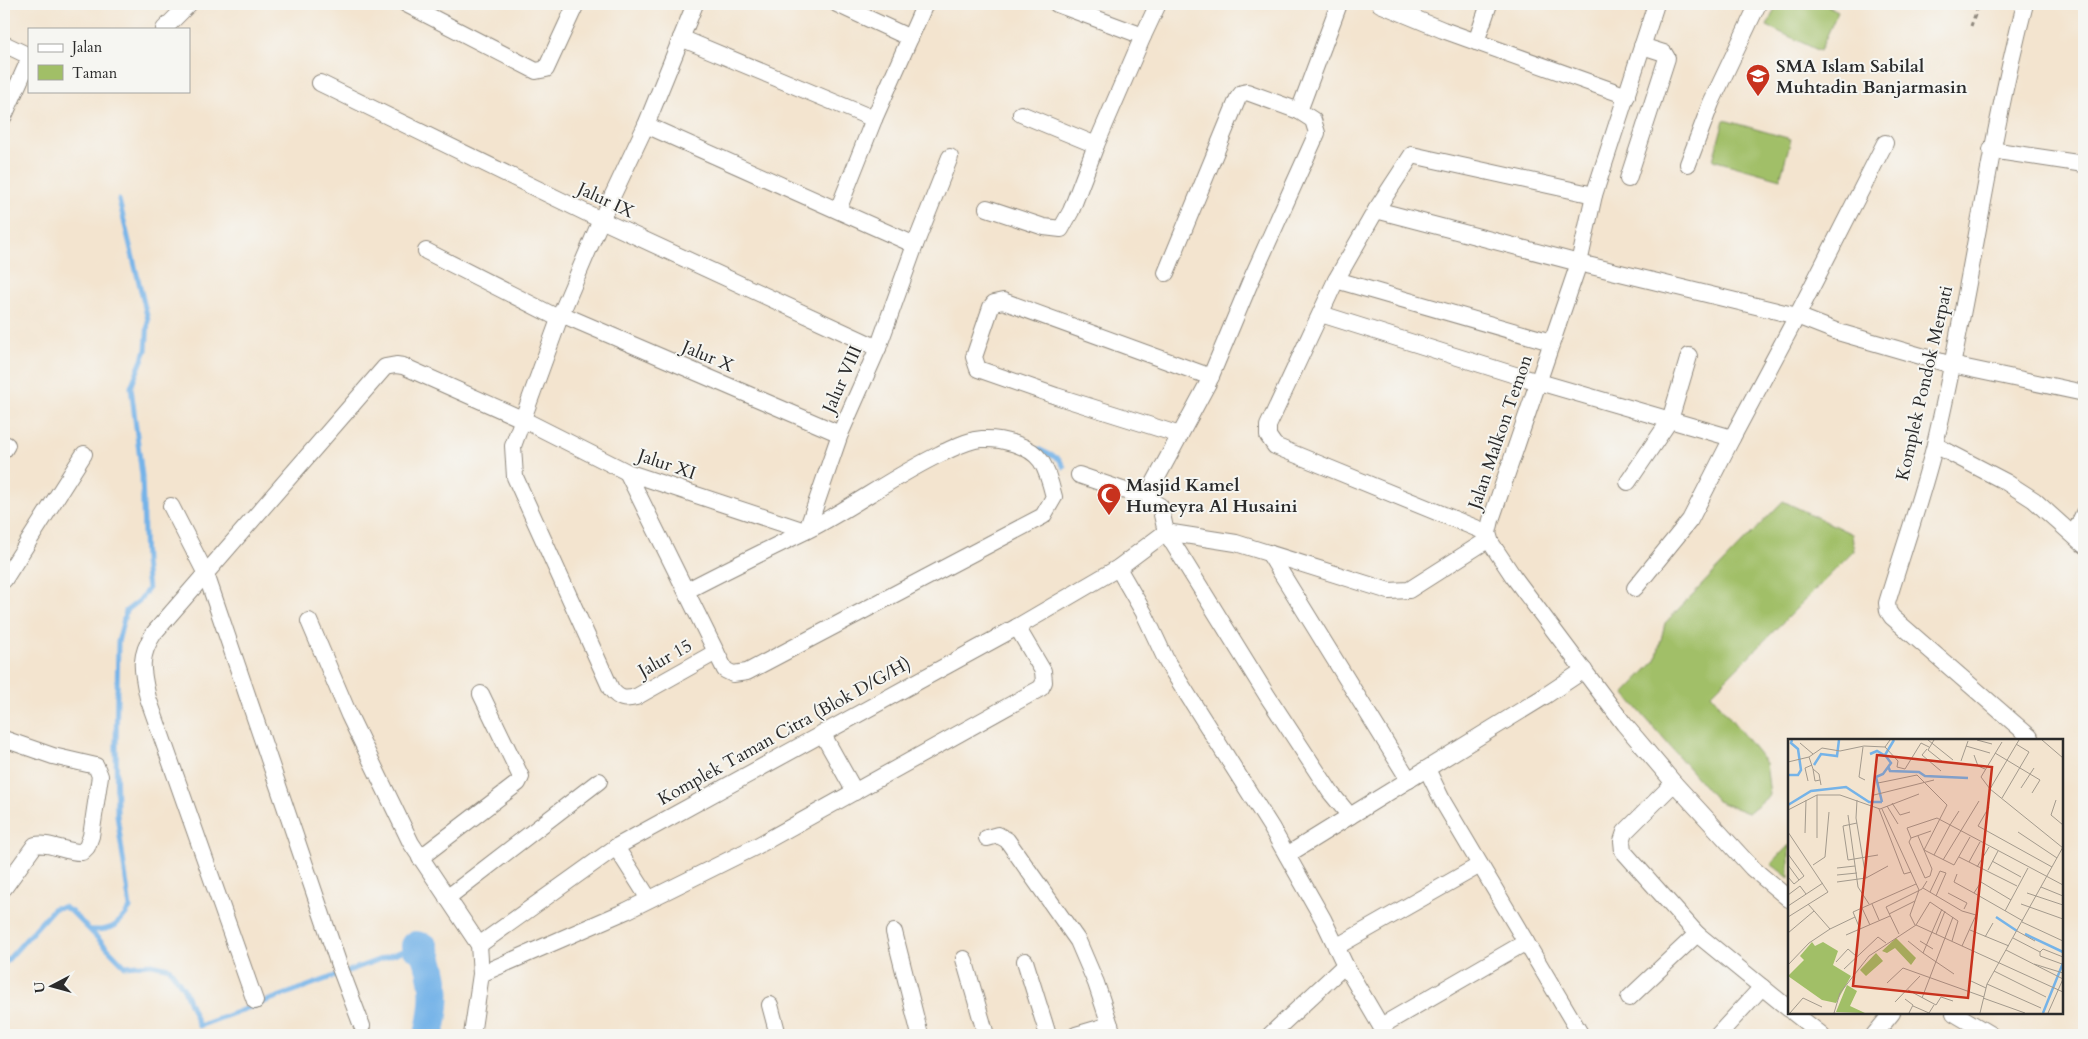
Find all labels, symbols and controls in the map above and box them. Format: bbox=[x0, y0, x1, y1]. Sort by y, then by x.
legend bbox=[28, 28, 190, 92]
text: Jalan bbox=[70, 37, 103, 57]
place label: SMA Islam Sabilal Muhtadin Banjarmasin bbox=[1776, 54, 1968, 100]
text: Taman bbox=[72, 63, 118, 83]
school or university icon: SMA Islam Sabilal Muhtadin Banjarmasin bbox=[1745, 63, 1771, 97]
street label: Jalur IX bbox=[571, 175, 639, 225]
street label: Komplek Pondok Merpati bbox=[1890, 283, 1959, 483]
street label: Jalur X bbox=[675, 333, 738, 379]
street label: Jalur VIII bbox=[815, 342, 868, 420]
street label: Jalan Malkon Temon bbox=[1461, 351, 1539, 515]
street label: Jalur XI bbox=[632, 442, 699, 486]
place label: Masjid Kamel Humeyra Al Husaini bbox=[1126, 473, 1298, 519]
mosque icon: Masjid Kamel Humeyra Al Husaini bbox=[1096, 482, 1122, 516]
street label: Jalur 15 bbox=[631, 633, 697, 685]
street label: Komplek Taman Citra (Blok D/G/H) bbox=[653, 651, 915, 812]
inset map bbox=[1788, 739, 2063, 1014]
north arrow bbox=[28, 962, 78, 1012]
text: U bbox=[29, 980, 50, 994]

